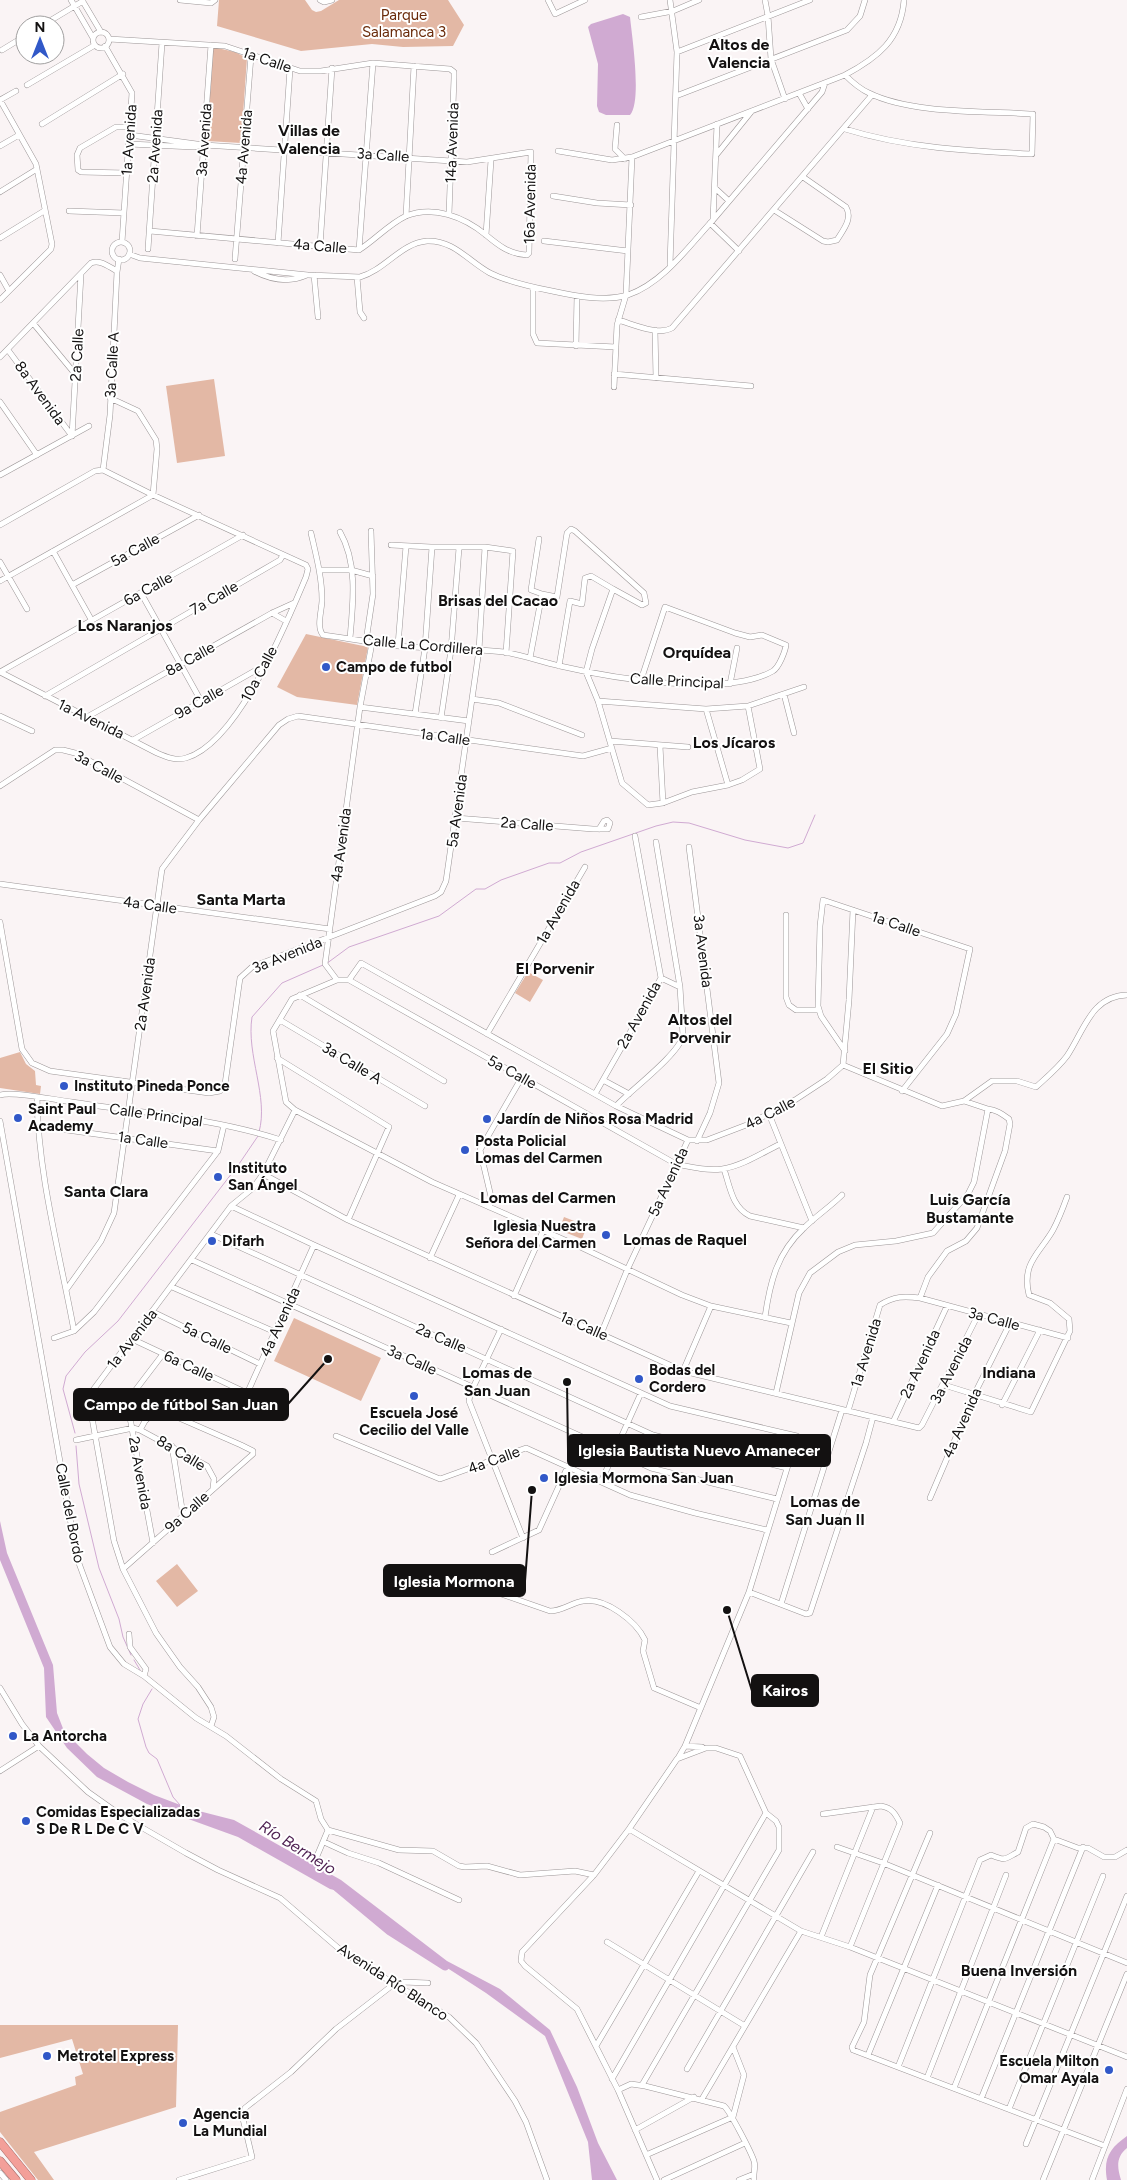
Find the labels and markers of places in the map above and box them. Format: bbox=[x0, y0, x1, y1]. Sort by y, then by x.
place label: Campo de futbol bbox=[336, 658, 452, 676]
marker: Campo de futbol bbox=[320, 661, 332, 673]
place label: Instituto Pineda Ponce bbox=[74, 1077, 230, 1095]
marker: Instituto Pineda Ponce bbox=[58, 1080, 70, 1092]
place label: Saint Paul Academy bbox=[28, 1100, 96, 1135]
place label: Jardín de Niños Rosa Madrid bbox=[497, 1110, 693, 1128]
marker: Saint Paul Academy bbox=[12, 1112, 24, 1124]
marker: Jardín de Niños Rosa Madrid bbox=[481, 1113, 493, 1125]
place label: Posta Policial Lomas del Carmen bbox=[475, 1132, 602, 1167]
marker: Posta Policial Lomas del Carmen bbox=[459, 1144, 471, 1156]
place label: Instituto San Ángel bbox=[228, 1159, 297, 1194]
marker: Instituto San Ángel bbox=[212, 1171, 224, 1183]
place label: Iglesia Nuestra Señora del Carmen bbox=[465, 1217, 596, 1252]
marker: Iglesia Nuestra Señora del Carmen bbox=[600, 1229, 612, 1241]
place label: Difarh bbox=[222, 1232, 264, 1250]
marker: Difarh bbox=[206, 1235, 218, 1247]
place label: Bodas del Cordero bbox=[649, 1361, 715, 1396]
marker: Bodas del Cordero bbox=[633, 1373, 645, 1385]
callout: Campo de fútbol San Juan bbox=[74, 1389, 288, 1420]
marker: Escuela José Cecilio del Valle bbox=[408, 1390, 420, 1402]
place label: Escuela José Cecilio del Valle bbox=[359, 1404, 469, 1439]
callout: Iglesia Bautista Nuevo Amanecer bbox=[568, 1435, 830, 1466]
place label: Iglesia Mormona San Juan bbox=[554, 1469, 733, 1487]
marker: Iglesia Mormona San Juan bbox=[538, 1472, 550, 1484]
callout: Iglesia Mormona bbox=[384, 1565, 525, 1596]
callout: Kairos bbox=[752, 1675, 818, 1706]
place label: La Antorcha bbox=[23, 1727, 107, 1745]
marker: La Antorcha bbox=[7, 1730, 19, 1742]
place label: Comidas Especializadas S De R L De C V bbox=[36, 1803, 200, 1838]
marker: Comidas Especializadas S De R L De C V bbox=[20, 1815, 32, 1827]
place label: Metrotel Express bbox=[57, 2047, 174, 2065]
marker: Metrotel Express bbox=[41, 2050, 53, 2062]
place label: Escuela Milton Omar Ayala bbox=[999, 2052, 1099, 2087]
marker: Escuela Milton Omar Ayala bbox=[1103, 2064, 1115, 2076]
place label: Agencia La Mundial bbox=[193, 2105, 267, 2140]
marker: Agencia La Mundial bbox=[177, 2117, 189, 2129]

